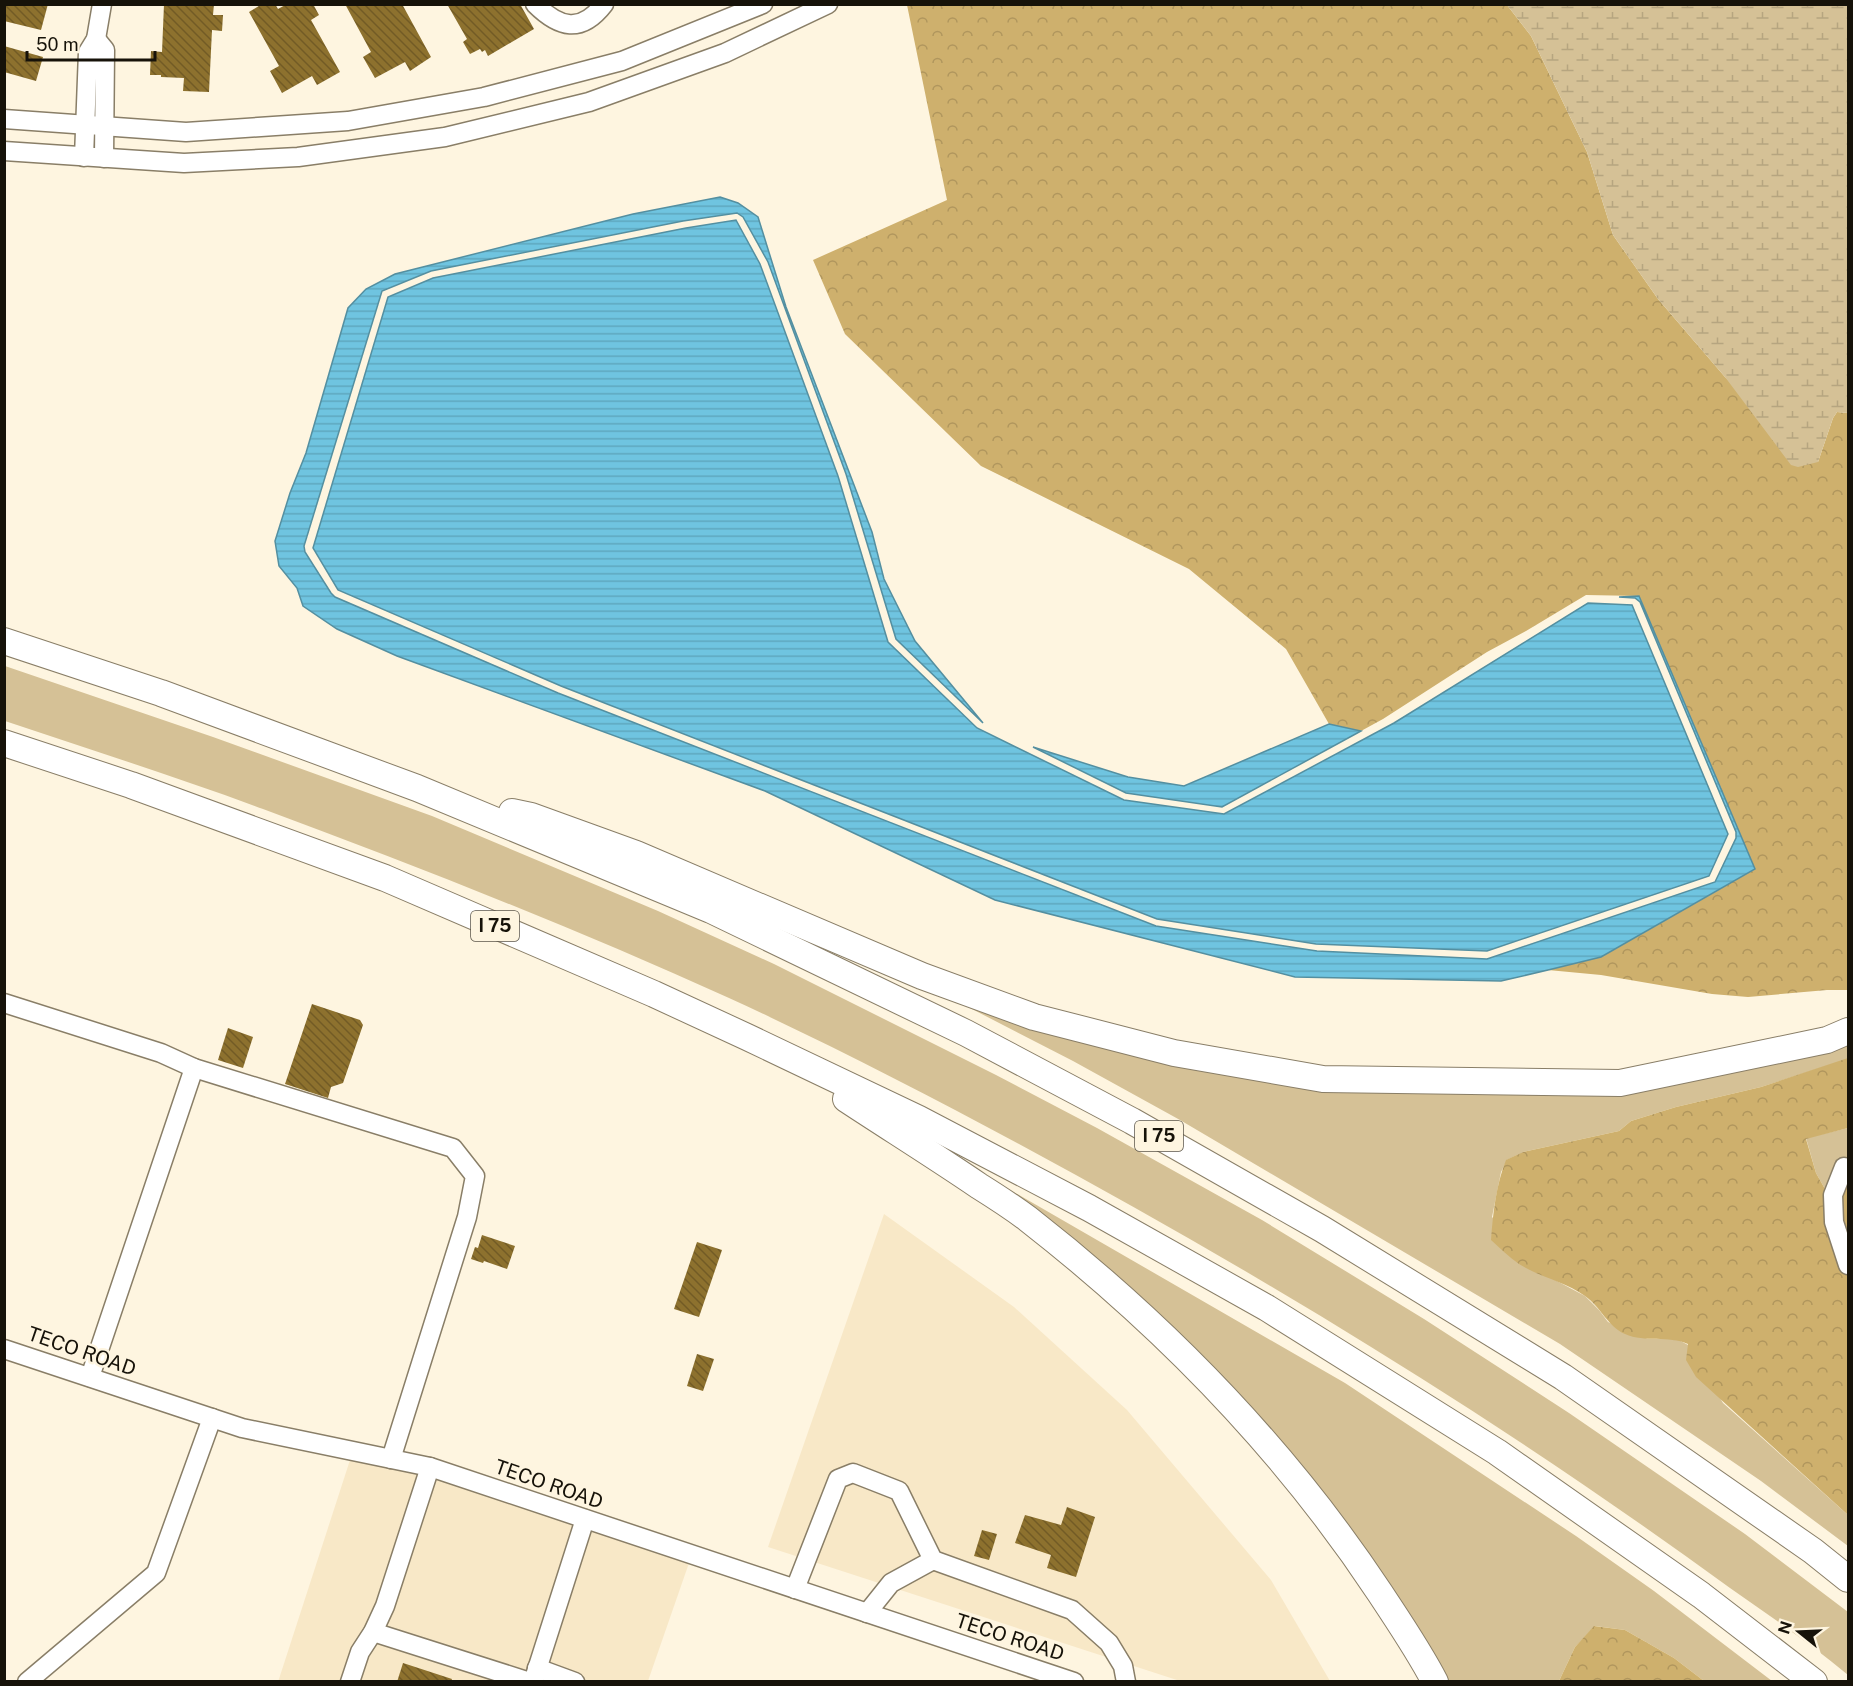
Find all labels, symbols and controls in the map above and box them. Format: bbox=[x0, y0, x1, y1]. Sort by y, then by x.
scale bar bbox=[27, 24, 154, 62]
text: 50 m bbox=[36, 34, 79, 55]
road number: I 75 bbox=[471, 911, 519, 941]
road number: I 75 bbox=[1135, 1121, 1183, 1151]
street label: TECO ROAD bbox=[25, 1321, 139, 1381]
street label: TECO ROAD bbox=[492, 1454, 606, 1514]
north arrow bbox=[1769, 1602, 1829, 1662]
street label: TECO ROAD bbox=[953, 1608, 1067, 1666]
text: N bbox=[1774, 1619, 1796, 1636]

